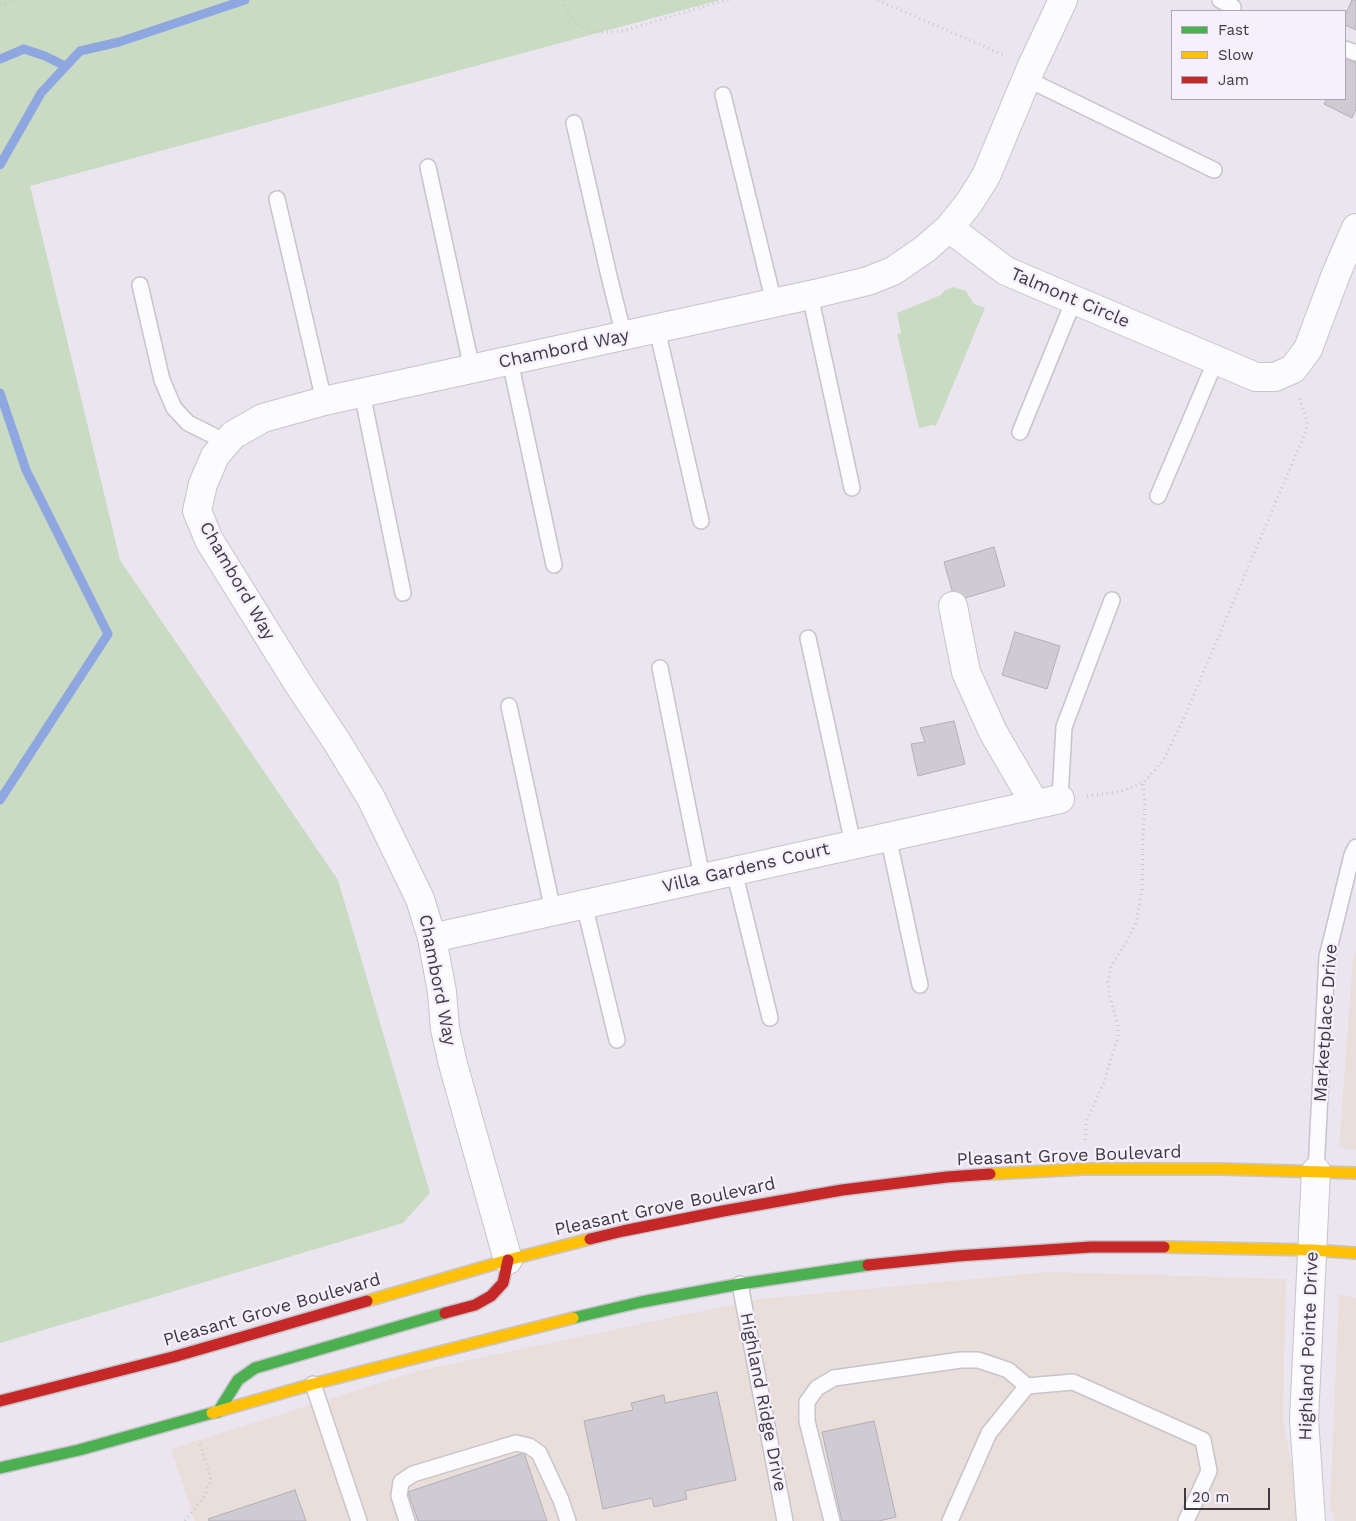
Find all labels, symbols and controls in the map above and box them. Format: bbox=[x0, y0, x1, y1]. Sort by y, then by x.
legend bbox=[1171, 10, 1346, 100]
text: Fast bbox=[1218, 21, 1249, 39]
text: Slow bbox=[1218, 46, 1254, 64]
text: Jam bbox=[1218, 71, 1249, 89]
street label: Talmont Circle bbox=[1007, 263, 1133, 333]
street label: Chambord Way bbox=[497, 325, 631, 373]
street label: Chambord Way bbox=[194, 518, 280, 644]
street label: Villa Gardens Court bbox=[660, 838, 832, 898]
street label: Chambord Way bbox=[414, 913, 460, 1047]
street label: Marketplace Drive bbox=[1310, 943, 1342, 1103]
street label: Pleasant Grove Boulevard bbox=[956, 1141, 1182, 1171]
street label: Pleasant Grove Boulevard bbox=[553, 1173, 777, 1241]
street label: Highland Pointe Drive bbox=[1295, 1251, 1323, 1441]
street label: Pleasant Grove Boulevard bbox=[161, 1269, 383, 1351]
street label: Highland Ridge Drive bbox=[735, 1311, 791, 1493]
scale bar bbox=[1186, 1478, 1272, 1510]
text: 20 m bbox=[1192, 1488, 1230, 1506]

